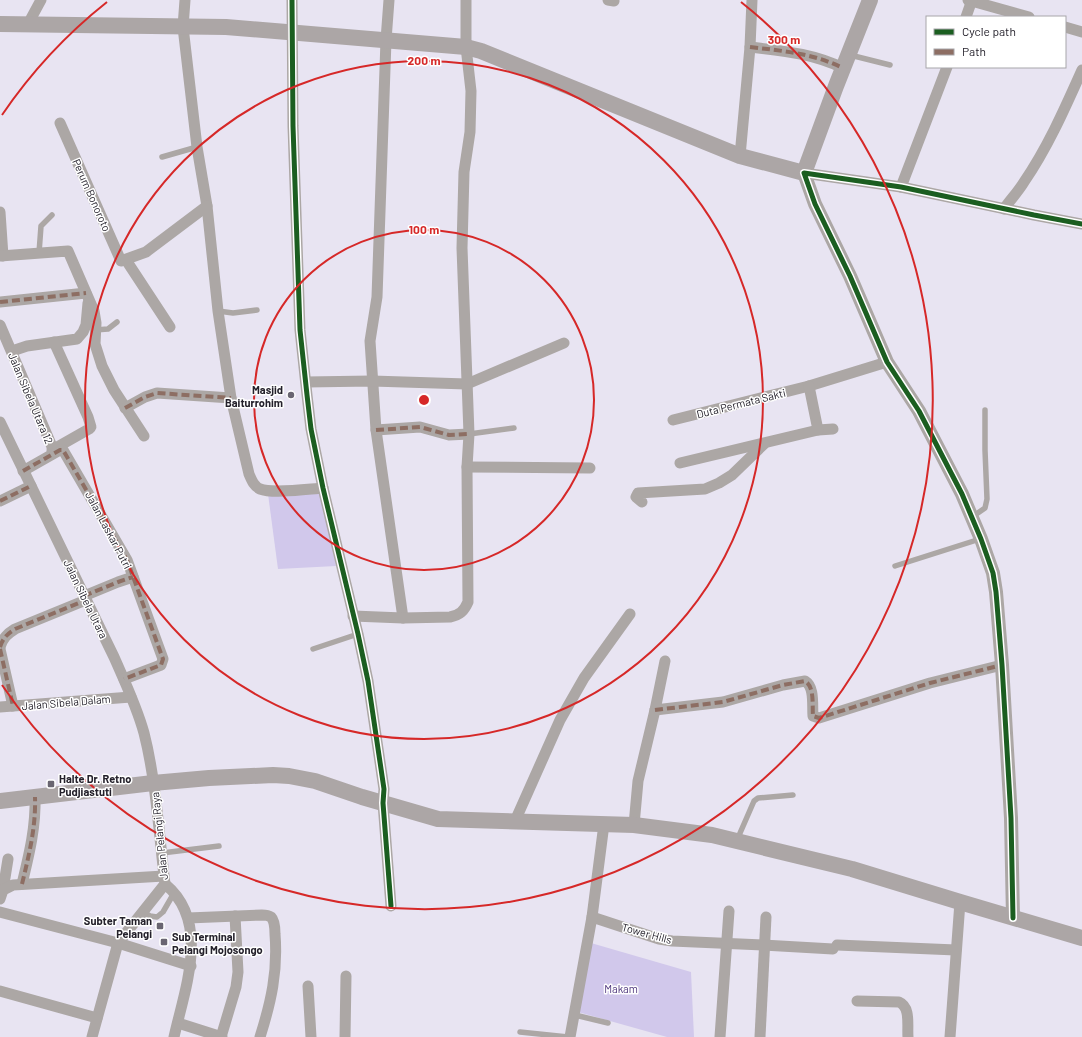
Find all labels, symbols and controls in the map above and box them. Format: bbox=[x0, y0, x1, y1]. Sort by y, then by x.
legend bbox=[926, 16, 1066, 68]
text: Cycle path bbox=[962, 24, 1016, 38]
text: 300 m bbox=[768, 32, 800, 46]
text: Path bbox=[962, 44, 986, 58]
text: 200 m bbox=[408, 53, 440, 67]
street label: Perum Bonoroto bbox=[70, 157, 114, 233]
text: 100 m bbox=[409, 222, 439, 236]
street label: Jalan Sibela Utara 12 bbox=[6, 350, 56, 446]
place label: Masjid Baiturrohim bbox=[225, 383, 283, 409]
street label: Duta Permata Sakti bbox=[695, 386, 787, 420]
marker: Masjid Baiturrohim bbox=[286, 390, 296, 400]
centre of rings bbox=[417, 393, 431, 407]
street label: Jalan Laskar Putri bbox=[83, 489, 135, 571]
street label: Jalan Sibela Utara bbox=[61, 558, 111, 640]
street label: Jalan Sibela Dalam bbox=[21, 692, 111, 712]
place label: Halte Dr. Retno Pudjiastuti bbox=[59, 772, 131, 798]
marker: Halte Dr. Retno Pudjiastuti bbox=[46, 779, 56, 789]
street label: Jalan Pelangi Raya bbox=[148, 791, 170, 881]
place label: Subter Taman Pelangi bbox=[84, 914, 152, 940]
street label: Tower Hills bbox=[620, 920, 674, 946]
marker: Subter Taman Pelangi bbox=[155, 921, 165, 931]
place label: Sub Terminal Pelangi Mojosongo bbox=[172, 930, 263, 956]
marker: Sub Terminal Pelangi Mojosongo bbox=[159, 937, 169, 947]
park label: Makam bbox=[604, 982, 638, 995]

